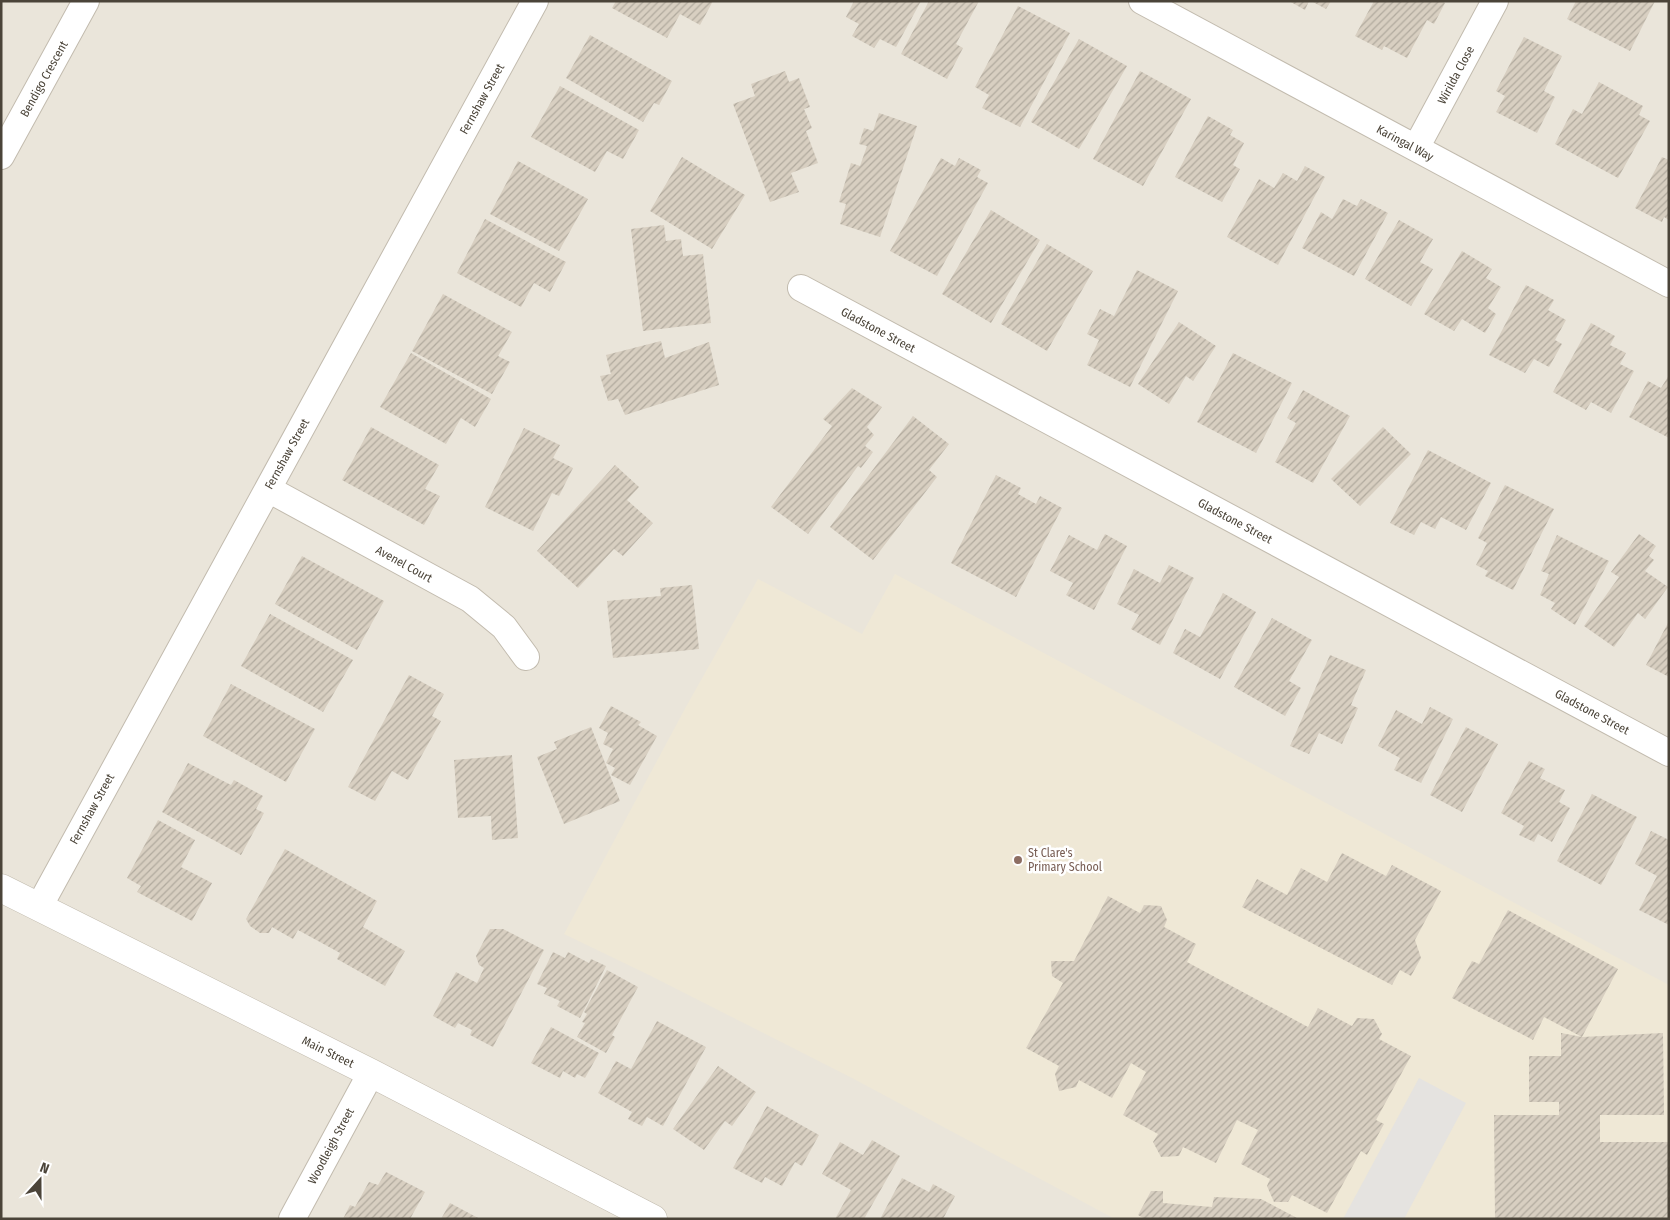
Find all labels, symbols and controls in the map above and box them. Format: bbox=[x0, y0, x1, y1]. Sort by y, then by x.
street label: Bendigo Crescent bbox=[17, 38, 71, 119]
street label: Wirilda Close bbox=[1435, 43, 1477, 107]
street label: Fernshaw Street bbox=[457, 61, 507, 137]
street label: Karingal Way bbox=[1374, 122, 1436, 164]
street label: Gladstone Street bbox=[838, 305, 918, 355]
street label: Fernshaw Street bbox=[262, 416, 312, 492]
street label: Gladstone Street bbox=[1195, 496, 1275, 546]
street label: Avenel Court bbox=[373, 543, 435, 585]
street label: Gladstone Street bbox=[1552, 687, 1632, 737]
street label: Fernshaw Street bbox=[67, 771, 117, 847]
place label: St Clare's Primary School bbox=[1028, 846, 1102, 874]
marker: St Clare's Primary School bbox=[1012, 854, 1024, 866]
street label: Main Street bbox=[300, 1033, 356, 1071]
street label: Woodleigh Street bbox=[305, 1105, 357, 1186]
north arrow bbox=[15, 1155, 65, 1205]
text: N bbox=[38, 1159, 51, 1178]

